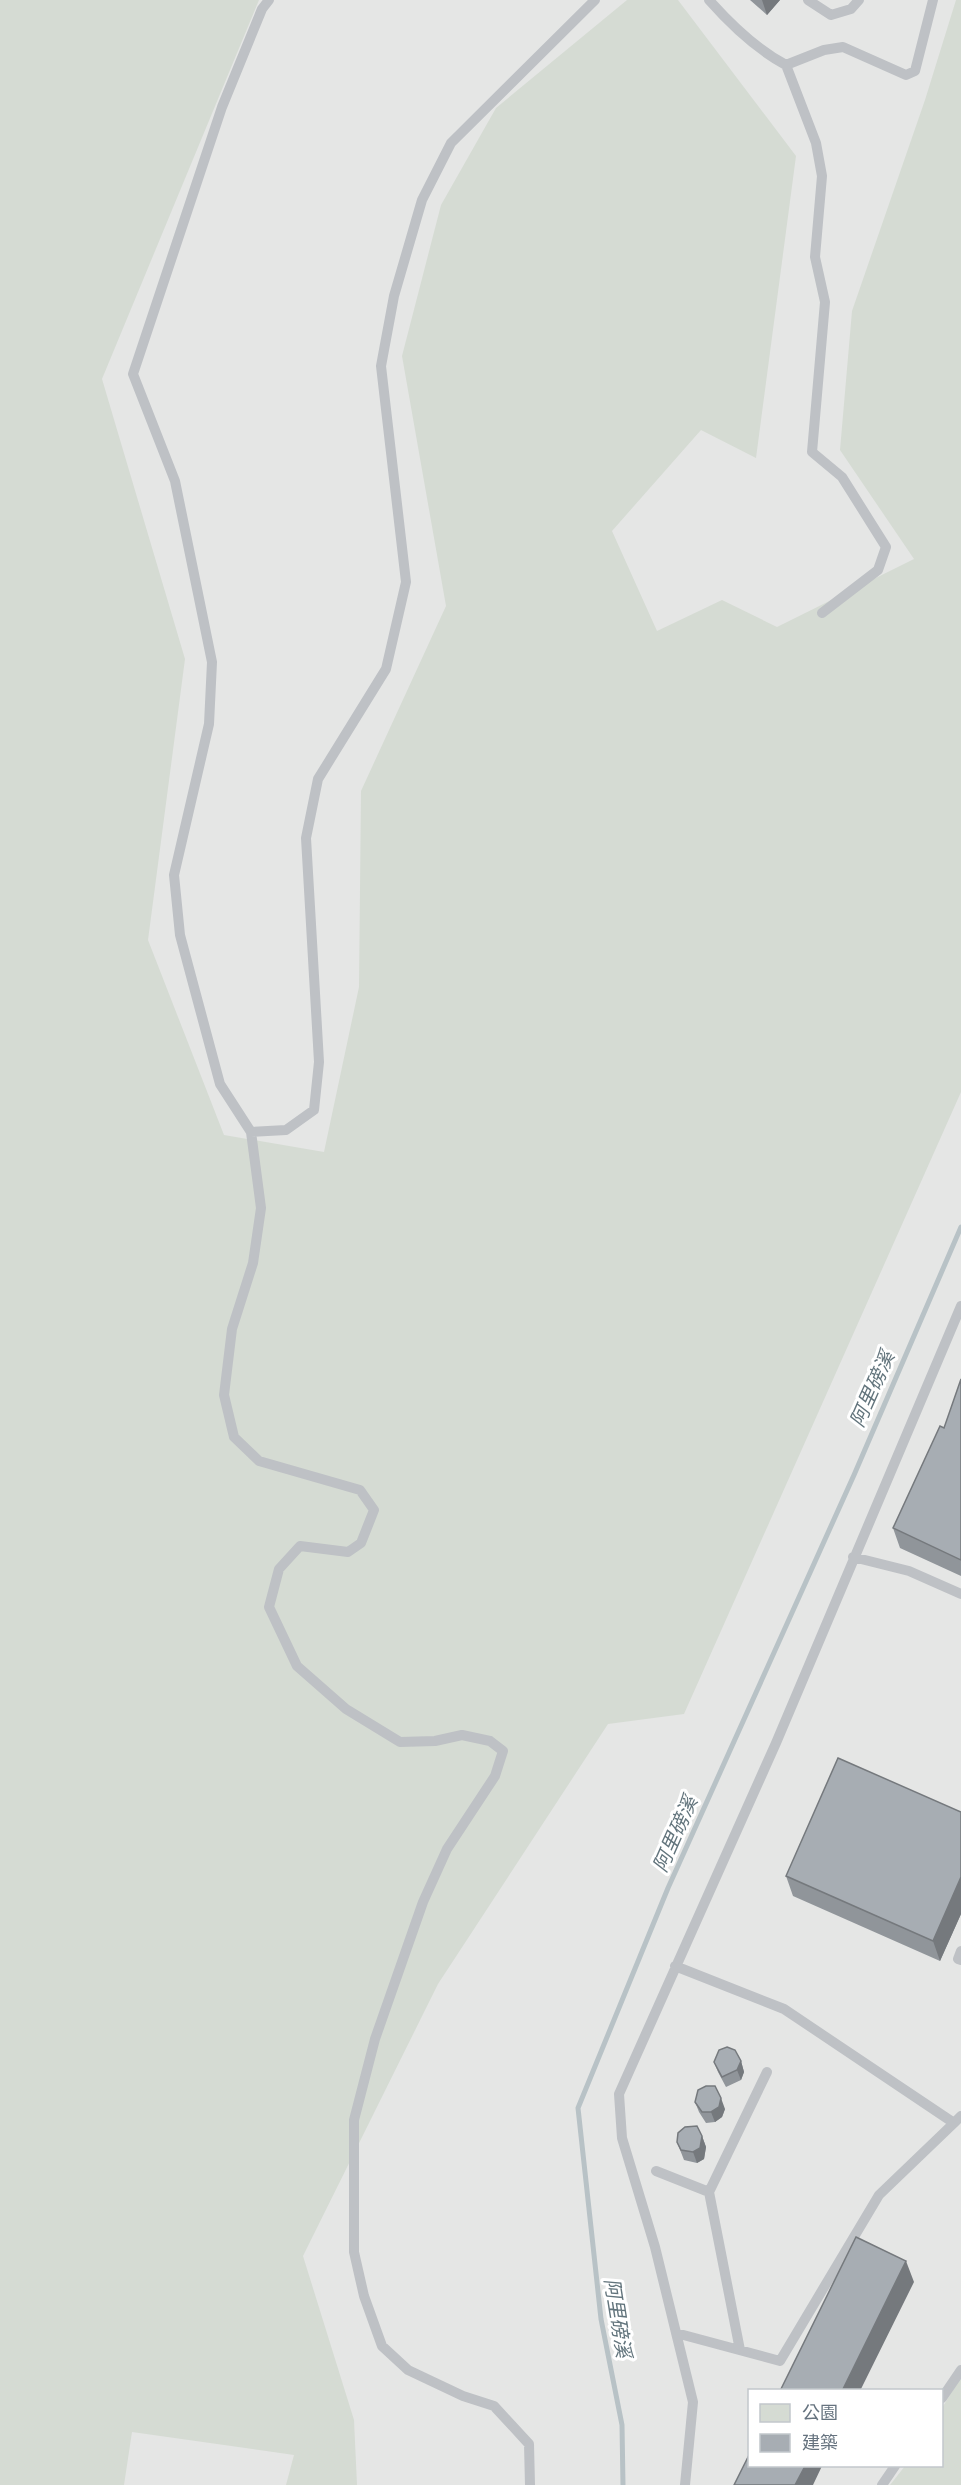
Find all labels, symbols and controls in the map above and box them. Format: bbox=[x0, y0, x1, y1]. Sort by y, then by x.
water label: 阿里磅溪 bbox=[845, 1345, 900, 1430]
water label: 阿里磅溪 bbox=[648, 1790, 703, 1875]
water label: 阿里磅溪 bbox=[600, 2277, 637, 2362]
legend bbox=[748, 2389, 943, 2467]
text: 公園 bbox=[802, 2402, 838, 2424]
text: 建築 bbox=[802, 2432, 838, 2454]

